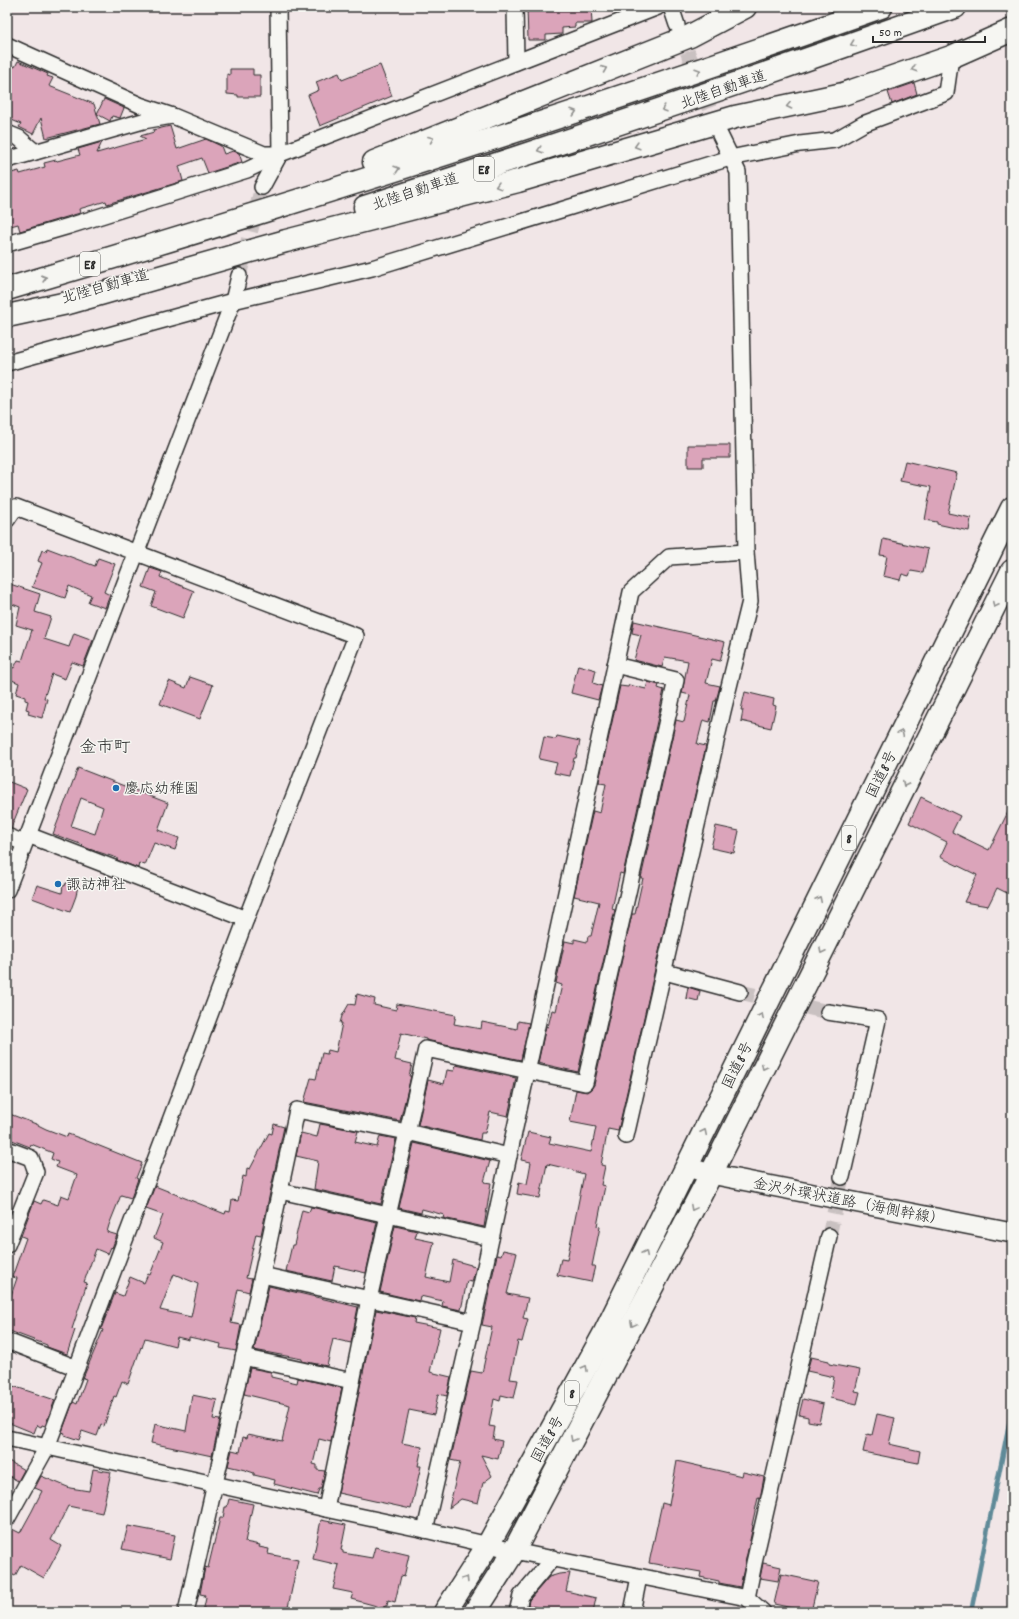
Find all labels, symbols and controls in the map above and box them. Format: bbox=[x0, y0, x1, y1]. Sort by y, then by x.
scale bar bbox=[873, 18, 985, 44]
text: 50 m bbox=[879, 25, 902, 42]
one-way arrow bbox=[849, 39, 856, 47]
one-way arrow bbox=[911, 64, 918, 73]
one-way arrow bbox=[600, 66, 607, 74]
street label: 北陸自動車道 bbox=[678, 66, 770, 116]
one-way arrow bbox=[694, 67, 701, 76]
one-way arrow bbox=[786, 101, 793, 109]
one-way arrow bbox=[660, 104, 667, 113]
one-way arrow bbox=[571, 108, 578, 117]
one-way arrow bbox=[428, 136, 435, 144]
one-way arrow bbox=[633, 141, 640, 150]
one-way arrow bbox=[537, 146, 544, 154]
road number: E8 bbox=[474, 157, 494, 181]
one-way arrow bbox=[394, 165, 401, 174]
street label: 北陸自動車道 bbox=[369, 169, 462, 217]
one-way arrow bbox=[495, 181, 502, 190]
road number: E8 bbox=[80, 252, 100, 276]
street label: 北陸自動車道 bbox=[59, 265, 152, 311]
one-way arrow bbox=[41, 274, 48, 283]
one-way arrow bbox=[992, 601, 999, 609]
one-way arrow bbox=[896, 729, 904, 737]
district label: 金市町 bbox=[80, 737, 131, 761]
street label: 国道8号 bbox=[862, 747, 904, 803]
place label: 慶応幼稚園 bbox=[124, 779, 199, 801]
one-way arrow bbox=[902, 780, 910, 788]
marker: 慶応幼稚園 bbox=[111, 783, 121, 793]
road number: 8 bbox=[842, 826, 856, 850]
place label: 諏訪神社 bbox=[66, 875, 126, 897]
marker: 諏訪神社 bbox=[53, 879, 63, 889]
one-way arrow bbox=[814, 896, 822, 904]
one-way arrow bbox=[819, 946, 827, 954]
one-way arrow bbox=[756, 1013, 764, 1020]
street label: 国道8号 bbox=[718, 1038, 760, 1094]
one-way arrow bbox=[761, 1063, 769, 1070]
one-way arrow bbox=[699, 1129, 707, 1137]
street label: 金沢外環状道路（海側幹線） bbox=[751, 1174, 946, 1232]
one-way arrow bbox=[690, 1204, 698, 1212]
one-way arrow bbox=[640, 1249, 647, 1257]
one-way arrow bbox=[630, 1319, 638, 1327]
one-way arrow bbox=[581, 1365, 588, 1373]
road number: 8 bbox=[565, 1381, 579, 1405]
street label: 国道8号 bbox=[527, 1412, 571, 1468]
one-way arrow bbox=[570, 1435, 577, 1442]
one-way arrow bbox=[461, 1576, 469, 1583]

